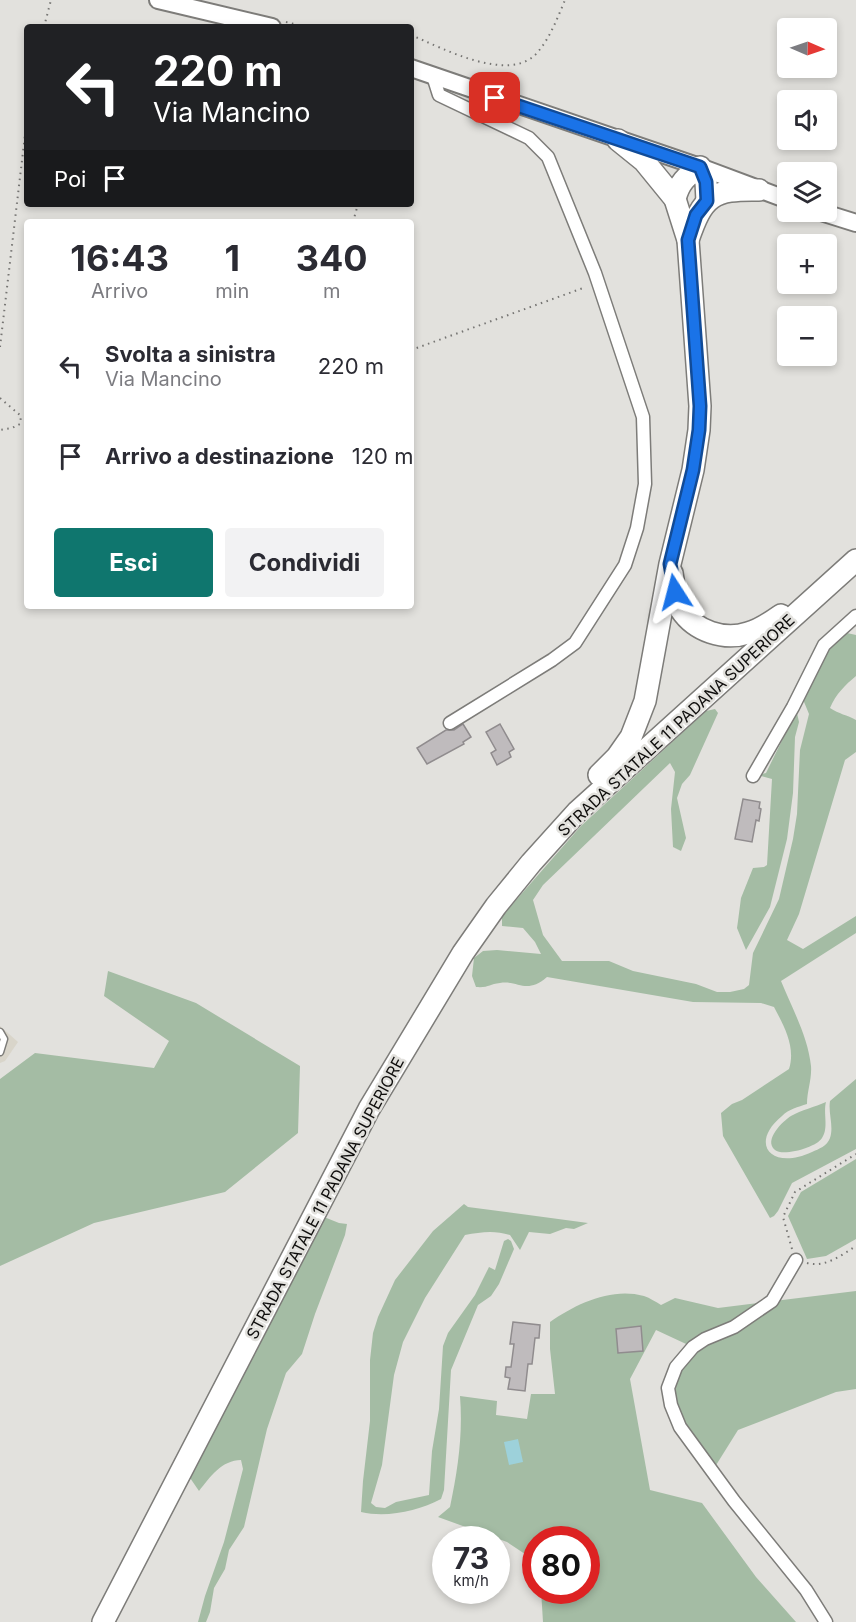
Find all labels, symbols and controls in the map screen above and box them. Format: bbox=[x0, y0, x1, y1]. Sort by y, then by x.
north arrow bbox=[777, 18, 837, 78]
map controls bbox=[777, 18, 837, 366]
text: 220 m bbox=[153, 45, 283, 96]
icon: left bbox=[54, 48, 132, 126]
pin bbox=[469, 72, 520, 123]
icon: arrive bbox=[478, 81, 511, 114]
button: sound bbox=[777, 90, 837, 150]
text: Via Mancino bbox=[153, 96, 311, 129]
icon: arrive bbox=[98, 162, 131, 195]
button: layers bbox=[777, 162, 837, 222]
text: Poi bbox=[54, 166, 86, 192]
button: + bbox=[777, 234, 837, 294]
text: 16:43 bbox=[70, 236, 169, 280]
text: 1 bbox=[225, 236, 240, 280]
text: 340 bbox=[296, 236, 368, 280]
text: Arrivo bbox=[91, 279, 148, 303]
text: min bbox=[215, 279, 249, 303]
text: m bbox=[323, 279, 340, 303]
button: − bbox=[777, 306, 837, 366]
text: Svolta a sinistra bbox=[105, 341, 276, 367]
icon: left bbox=[54, 350, 87, 383]
text: 220 m bbox=[318, 353, 384, 379]
text: Via Mancino bbox=[105, 367, 222, 391]
icon: arrive bbox=[54, 440, 87, 473]
text: Arrivo a destinazione bbox=[105, 443, 334, 469]
text: 120 m bbox=[352, 443, 413, 469]
button: Esci bbox=[54, 528, 213, 597]
button: Condividi bbox=[225, 528, 384, 597]
position arrow bbox=[643, 560, 707, 624]
street label: STRADA STATALE 11 PADANA SUPERIORE bbox=[553, 610, 799, 840]
street label: STRADA STATALE 11 PADANA SUPERIORE bbox=[242, 1054, 408, 1342]
speed limit sign: 80 bbox=[522, 1526, 600, 1604]
text: 73 bbox=[453, 1540, 489, 1576]
text: km/h bbox=[453, 1571, 489, 1590]

